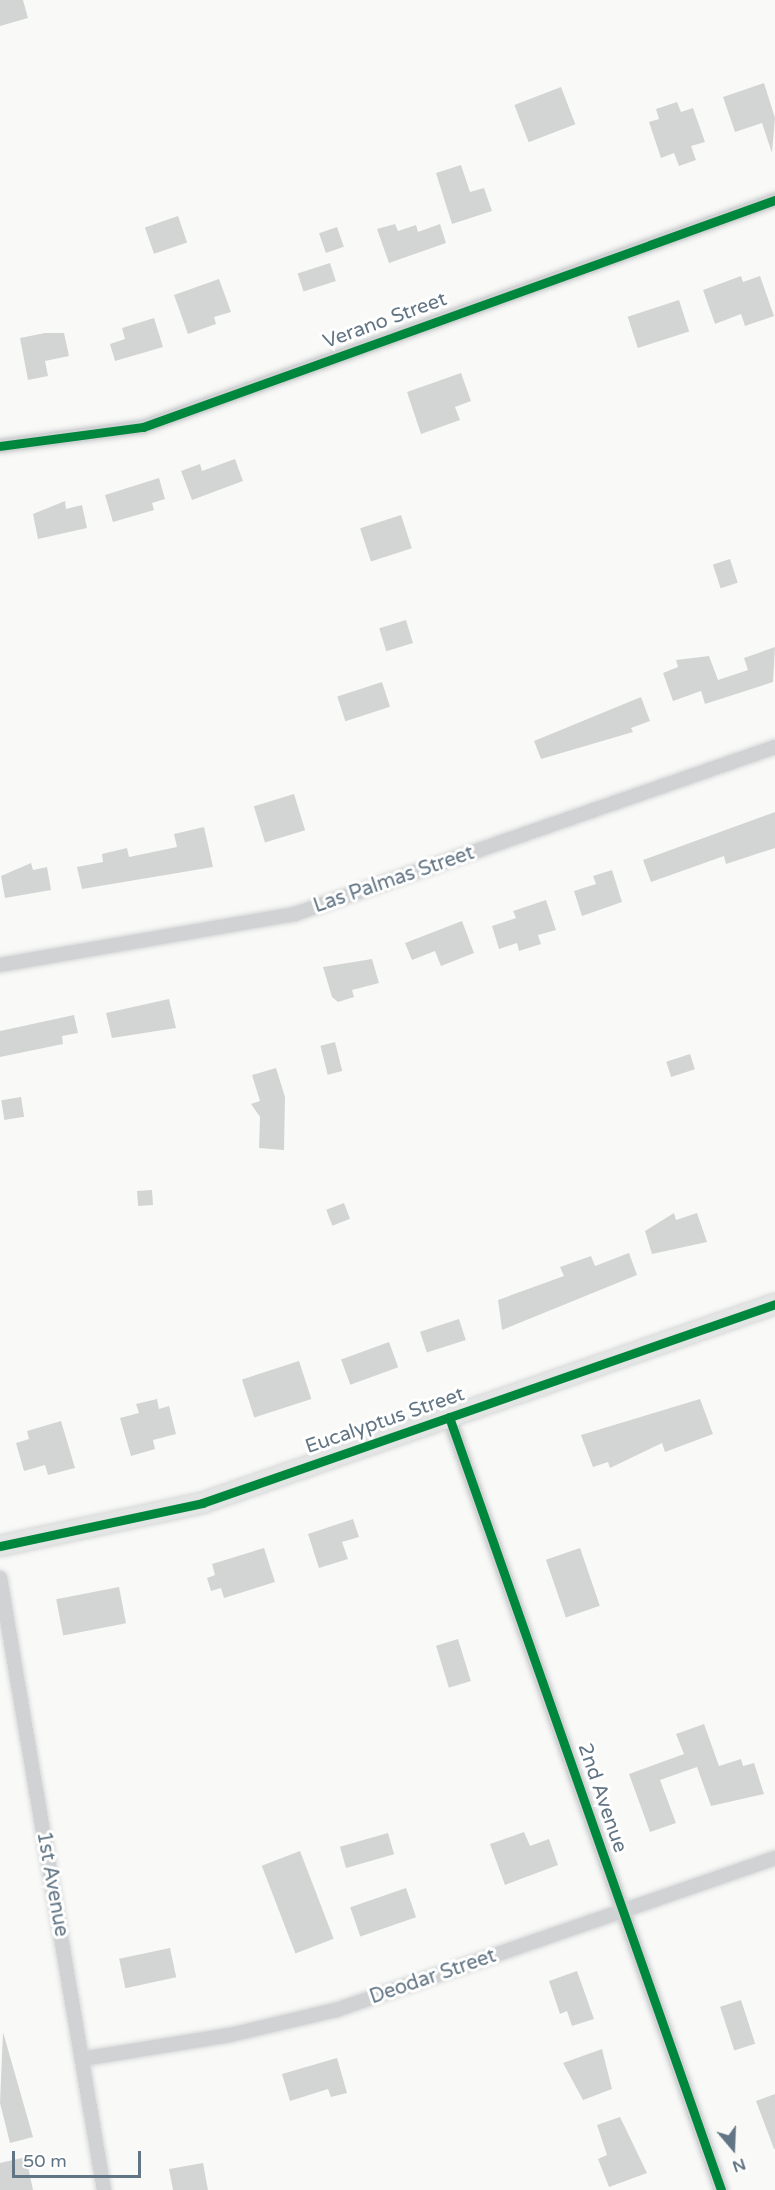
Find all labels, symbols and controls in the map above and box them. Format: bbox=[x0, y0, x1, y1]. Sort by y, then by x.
street label: Verano Street bbox=[320, 288, 450, 354]
street label: Las Palmas Street bbox=[311, 841, 477, 919]
street label: Eucalyptus Street bbox=[302, 1383, 468, 1459]
street label: 2nd Avenue bbox=[572, 1740, 632, 1856]
street label: 1st Avenue bbox=[31, 1829, 73, 1939]
street label: Deodar Street bbox=[367, 1944, 499, 2010]
north arrow bbox=[703, 2118, 763, 2178]
scale bar bbox=[15, 2139, 144, 2177]
text: 50 m bbox=[23, 2150, 67, 2172]
text: N bbox=[730, 2153, 748, 2177]

